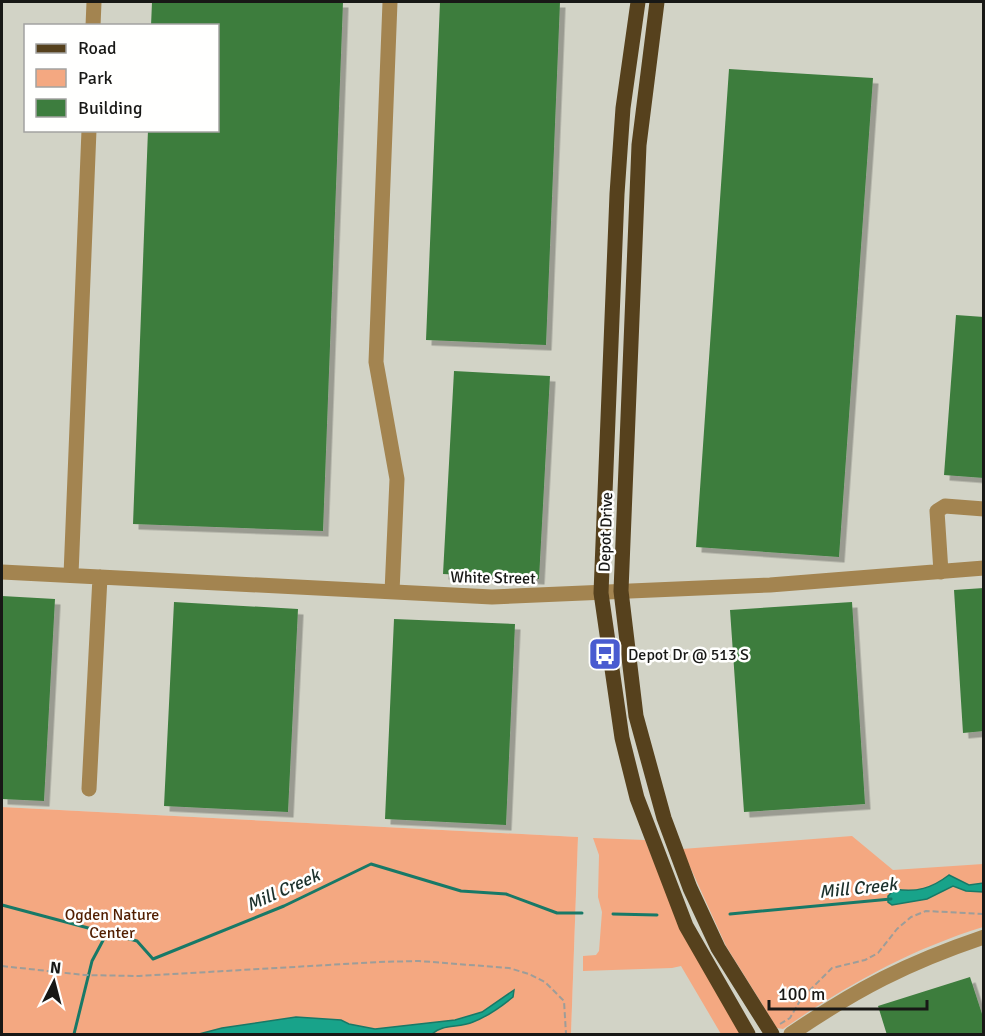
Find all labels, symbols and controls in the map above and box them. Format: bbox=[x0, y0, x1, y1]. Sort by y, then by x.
legend bbox=[24, 24, 219, 132]
text: Road bbox=[78, 37, 117, 59]
text: Park bbox=[78, 67, 113, 89]
text: Building bbox=[78, 97, 142, 119]
street label: Depot Drive bbox=[595, 492, 617, 572]
street label: White Street bbox=[450, 567, 536, 589]
bus stop icon: Depot Dr @ 513 S bbox=[587, 636, 623, 672]
place label: Depot Dr @ 513 S bbox=[628, 645, 749, 665]
water label: Mill Creek bbox=[243, 863, 325, 916]
water label: Mill Creek bbox=[818, 873, 900, 903]
park label: Ogden Nature Center bbox=[65, 905, 159, 943]
north arrow bbox=[24, 952, 84, 1012]
text: N bbox=[49, 958, 62, 979]
scale bar bbox=[769, 973, 926, 1011]
text: 100 m bbox=[778, 983, 825, 1005]

